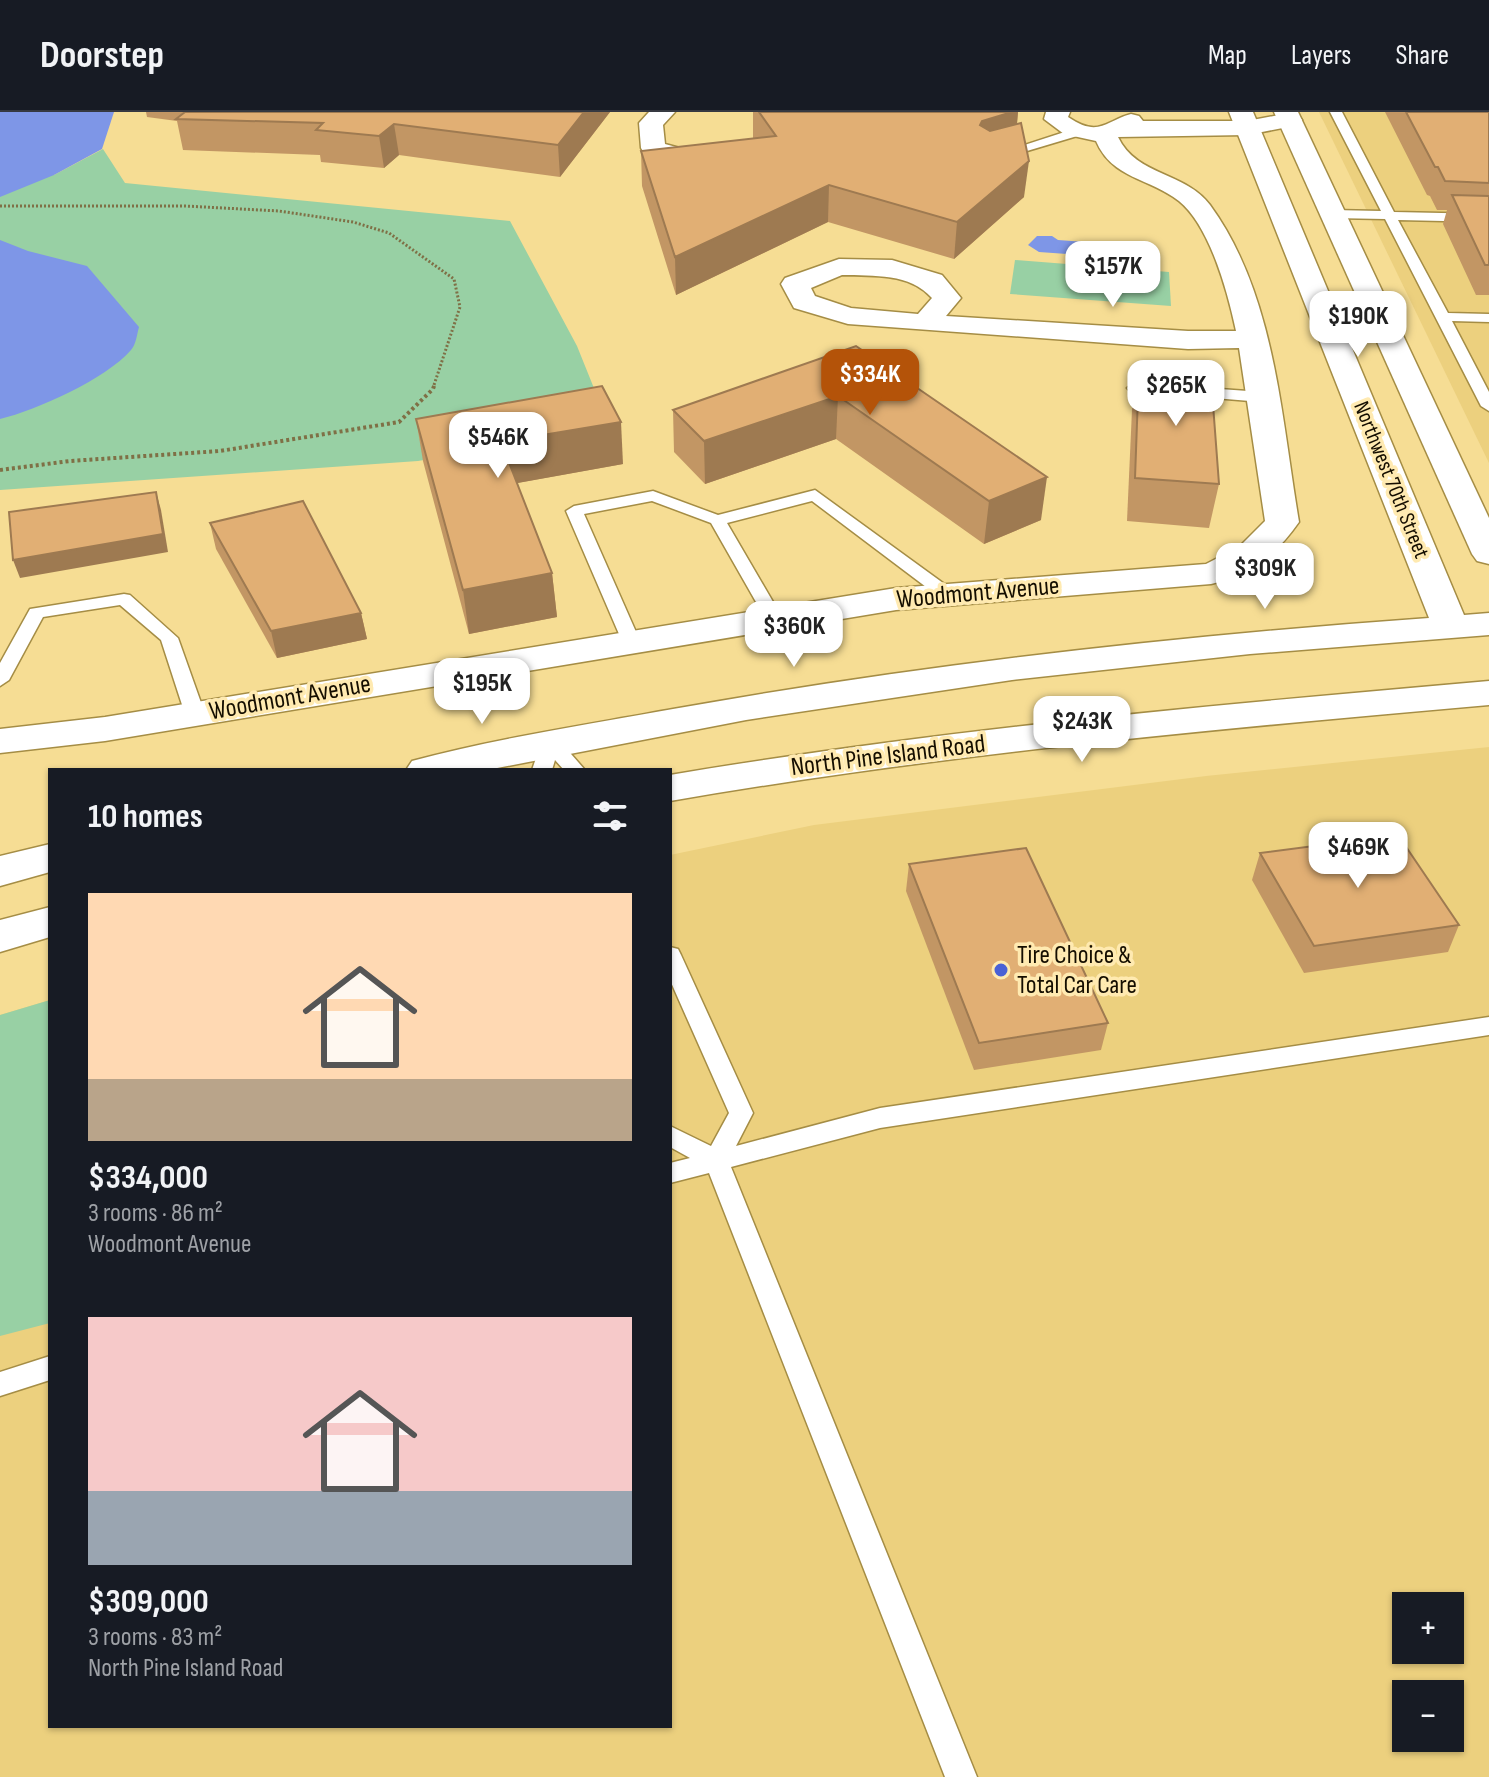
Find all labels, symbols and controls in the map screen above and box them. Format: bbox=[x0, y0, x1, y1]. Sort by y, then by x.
text: Doorstep bbox=[40, 33, 164, 78]
text: Map bbox=[1208, 39, 1247, 72]
text: Layers bbox=[1291, 39, 1351, 72]
text: Share bbox=[1395, 39, 1449, 72]
pin: $157K bbox=[1057, 241, 1169, 309]
text: $157K bbox=[1083, 251, 1143, 282]
pin: $190K bbox=[1302, 291, 1414, 359]
text: $190K bbox=[1327, 301, 1389, 332]
pin: $334K bbox=[814, 349, 926, 417]
text: $334K bbox=[839, 359, 901, 390]
pin: $265K bbox=[1120, 360, 1232, 428]
text: $265K bbox=[1145, 370, 1207, 401]
street label: Northwest 70th Street bbox=[1347, 398, 1435, 563]
pin: $546K bbox=[442, 412, 554, 480]
text: $546K bbox=[467, 422, 529, 453]
pin: $309K bbox=[1209, 543, 1321, 611]
text: $309K bbox=[1234, 553, 1296, 584]
street label: Woodmont Avenue bbox=[895, 570, 1061, 616]
pin: $360K bbox=[738, 601, 850, 669]
text: $360K bbox=[763, 611, 825, 642]
pin: $195K bbox=[426, 658, 538, 726]
text: $195K bbox=[452, 668, 512, 699]
street label: Woodmont Avenue bbox=[207, 669, 373, 727]
pin: $243K bbox=[1026, 696, 1138, 764]
text: $243K bbox=[1051, 706, 1113, 737]
street label: North Pine Island Road bbox=[789, 729, 987, 783]
icon: filters bbox=[588, 794, 632, 838]
text: 10 homes bbox=[88, 796, 203, 837]
pin: $469K bbox=[1302, 822, 1414, 890]
text: $469K bbox=[1327, 832, 1389, 863]
place label: Tire Choice & Total Car Care bbox=[1017, 940, 1137, 1001]
icon: home bbox=[288, 945, 432, 1089]
marker: Tire Choice & Total Car Care bbox=[992, 961, 1010, 979]
text: $334,000 bbox=[88, 1157, 208, 1198]
text: 3 rooms · 86 m² bbox=[88, 1198, 223, 1229]
text: Woodmont Avenue bbox=[88, 1229, 251, 1260]
icon: home bbox=[288, 1369, 432, 1513]
text: $309,000 bbox=[88, 1581, 209, 1622]
map controls bbox=[1392, 1592, 1464, 1752]
button: + bbox=[1392, 1592, 1464, 1664]
text: 3 rooms · 83 m² bbox=[88, 1622, 222, 1653]
text: North Pine Island Road bbox=[88, 1653, 283, 1684]
button: − bbox=[1392, 1680, 1464, 1752]

